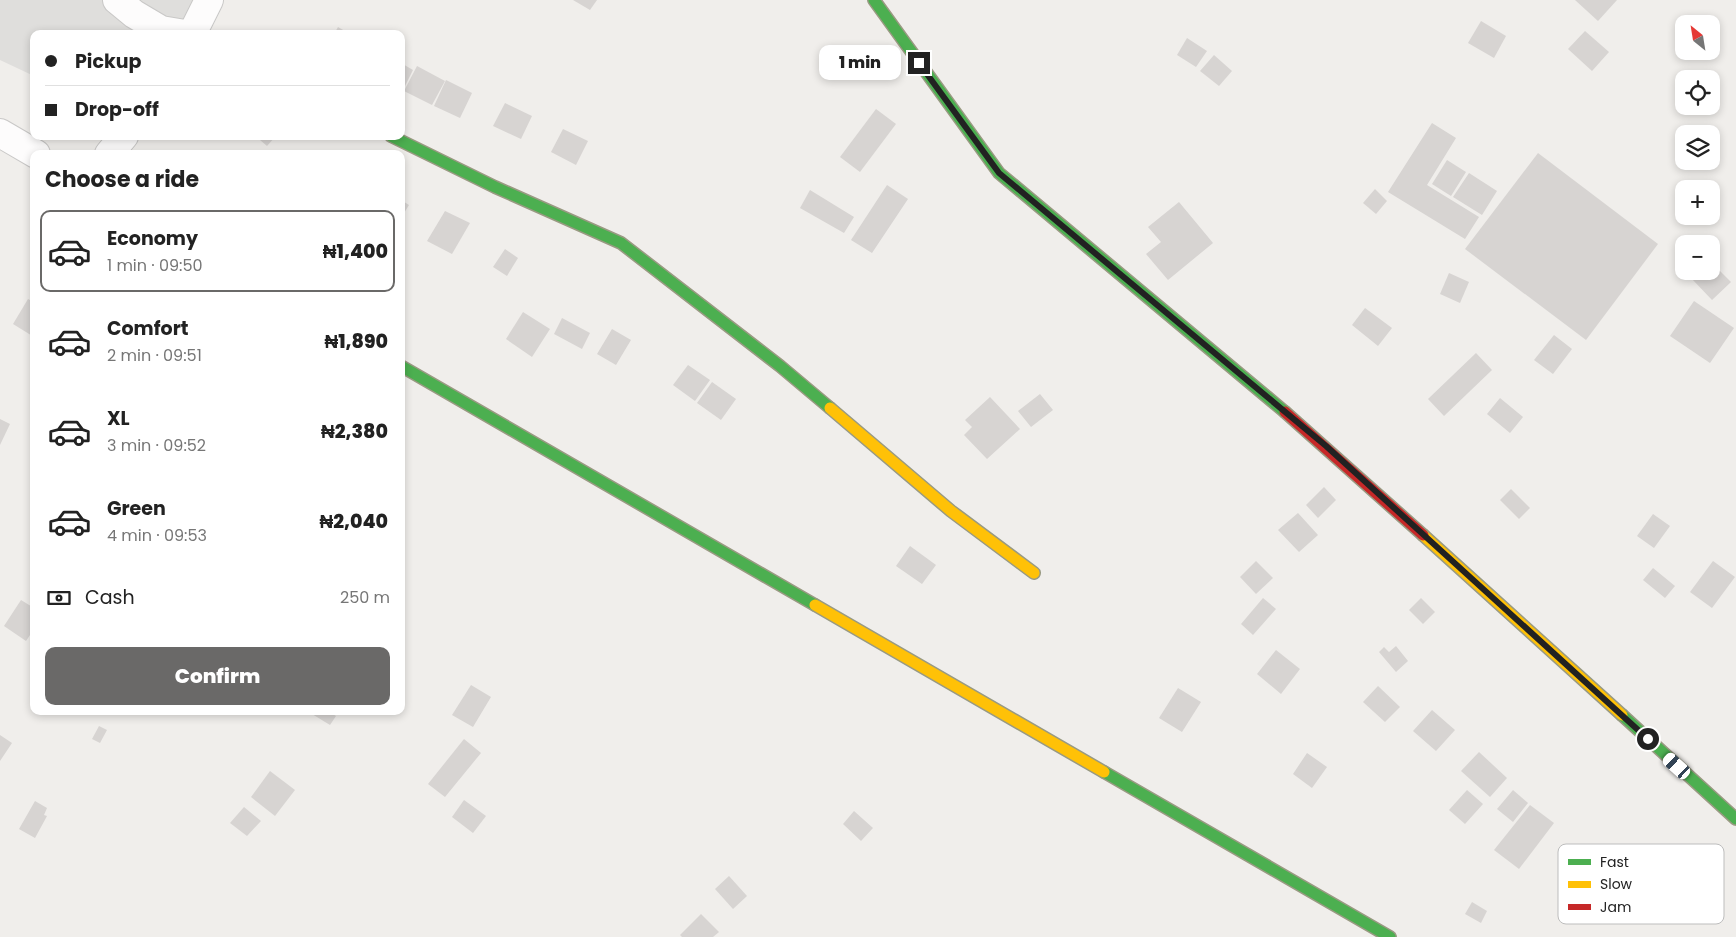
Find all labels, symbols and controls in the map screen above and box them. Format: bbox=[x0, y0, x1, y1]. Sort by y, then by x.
north arrow bbox=[1675, 15, 1720, 60]
map controls bbox=[1675, 15, 1720, 280]
callout: 1 min bbox=[819, 46, 902, 80]
text: Pickup bbox=[75, 48, 141, 75]
text: 1 min bbox=[839, 51, 881, 74]
route end bbox=[908, 52, 930, 74]
button: locate bbox=[1675, 70, 1720, 115]
text: Drop-off bbox=[75, 96, 159, 123]
button: layers bbox=[1675, 125, 1720, 170]
text: Choose a ride bbox=[45, 164, 199, 195]
button: + bbox=[1675, 180, 1720, 225]
text: Economy bbox=[107, 225, 198, 252]
icon: car bbox=[47, 229, 92, 274]
button: − bbox=[1675, 235, 1720, 280]
text: ₦1,400 bbox=[323, 238, 388, 265]
text: 1 min · 09:50 bbox=[107, 254, 203, 277]
text: Comfort bbox=[107, 315, 189, 342]
icon: car bbox=[47, 319, 92, 364]
text: ₦1,890 bbox=[325, 328, 388, 355]
text: 2 min · 09:51 bbox=[107, 344, 202, 367]
text: XL bbox=[107, 405, 130, 432]
icon: car bbox=[47, 409, 92, 454]
text: ₦2,380 bbox=[321, 418, 388, 445]
text: 3 min · 09:52 bbox=[107, 434, 206, 457]
text: Green bbox=[107, 495, 166, 522]
icon: car bbox=[47, 499, 92, 544]
text: ₦2,040 bbox=[319, 508, 388, 535]
text: 4 min · 09:53 bbox=[107, 524, 207, 547]
icon: cash bbox=[45, 584, 73, 612]
text: Cash bbox=[85, 584, 135, 611]
text: 250 m bbox=[340, 586, 390, 609]
button: Confirm bbox=[45, 647, 390, 705]
route start bbox=[1637, 728, 1659, 750]
car bbox=[1660, 750, 1693, 782]
legend bbox=[1558, 844, 1724, 924]
text: Fast bbox=[1600, 852, 1629, 872]
text: Slow bbox=[1600, 874, 1633, 894]
text: Jam bbox=[1600, 897, 1631, 917]

